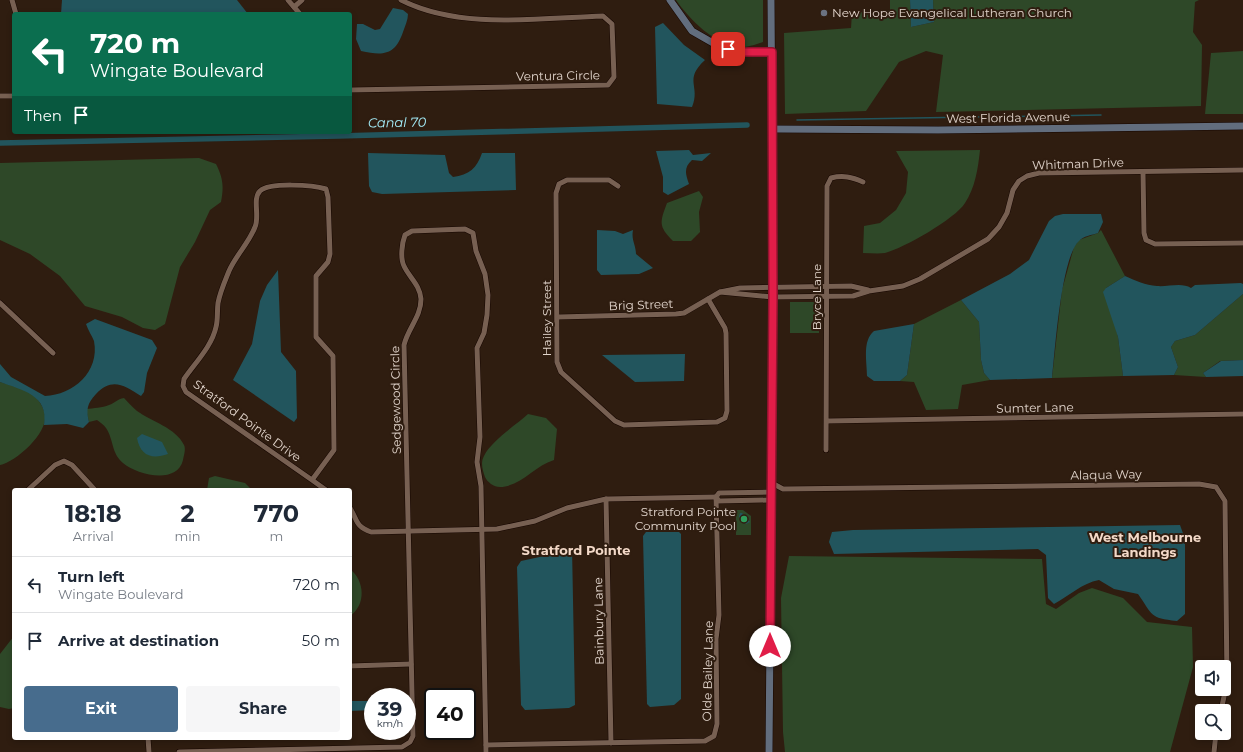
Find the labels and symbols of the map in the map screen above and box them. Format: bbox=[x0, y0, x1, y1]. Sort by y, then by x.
place label: New Hope Evangelical Lutheran Church bbox=[832, 5, 1072, 20]
marker: New Hope Evangelical Lutheran Church bbox=[819, 8, 829, 18]
pin bbox=[711, 32, 745, 66]
street label: Ventura Circle bbox=[516, 67, 600, 84]
street label: West Florida Avenue bbox=[946, 109, 1070, 126]
water label: Canal 70 bbox=[368, 113, 427, 131]
street label: Whitman Drive bbox=[1032, 154, 1124, 173]
street label: Bryce Lane bbox=[809, 264, 824, 330]
street label: Hailey Street bbox=[539, 280, 554, 356]
street label: Brig Street bbox=[608, 296, 674, 313]
street label: Sedgewood Circle bbox=[387, 346, 404, 454]
street label: Stratford Pointe Drive bbox=[190, 376, 304, 465]
street label: Sumter Lane bbox=[996, 399, 1074, 416]
street label: Alaqua Way bbox=[1070, 466, 1142, 483]
place label: Stratford Pointe Community Pool bbox=[635, 504, 736, 533]
marker: Stratford Pointe Community Pool bbox=[739, 514, 749, 524]
district label: West Melbourne Landings bbox=[1089, 529, 1201, 560]
district label: Stratford Pointe bbox=[522, 542, 630, 558]
street label: Bainbury Lane bbox=[590, 577, 607, 665]
street label: Olde Bailey Lane bbox=[699, 620, 716, 721]
position arrow bbox=[749, 625, 791, 667]
speed limit sign: 40 bbox=[424, 688, 476, 740]

